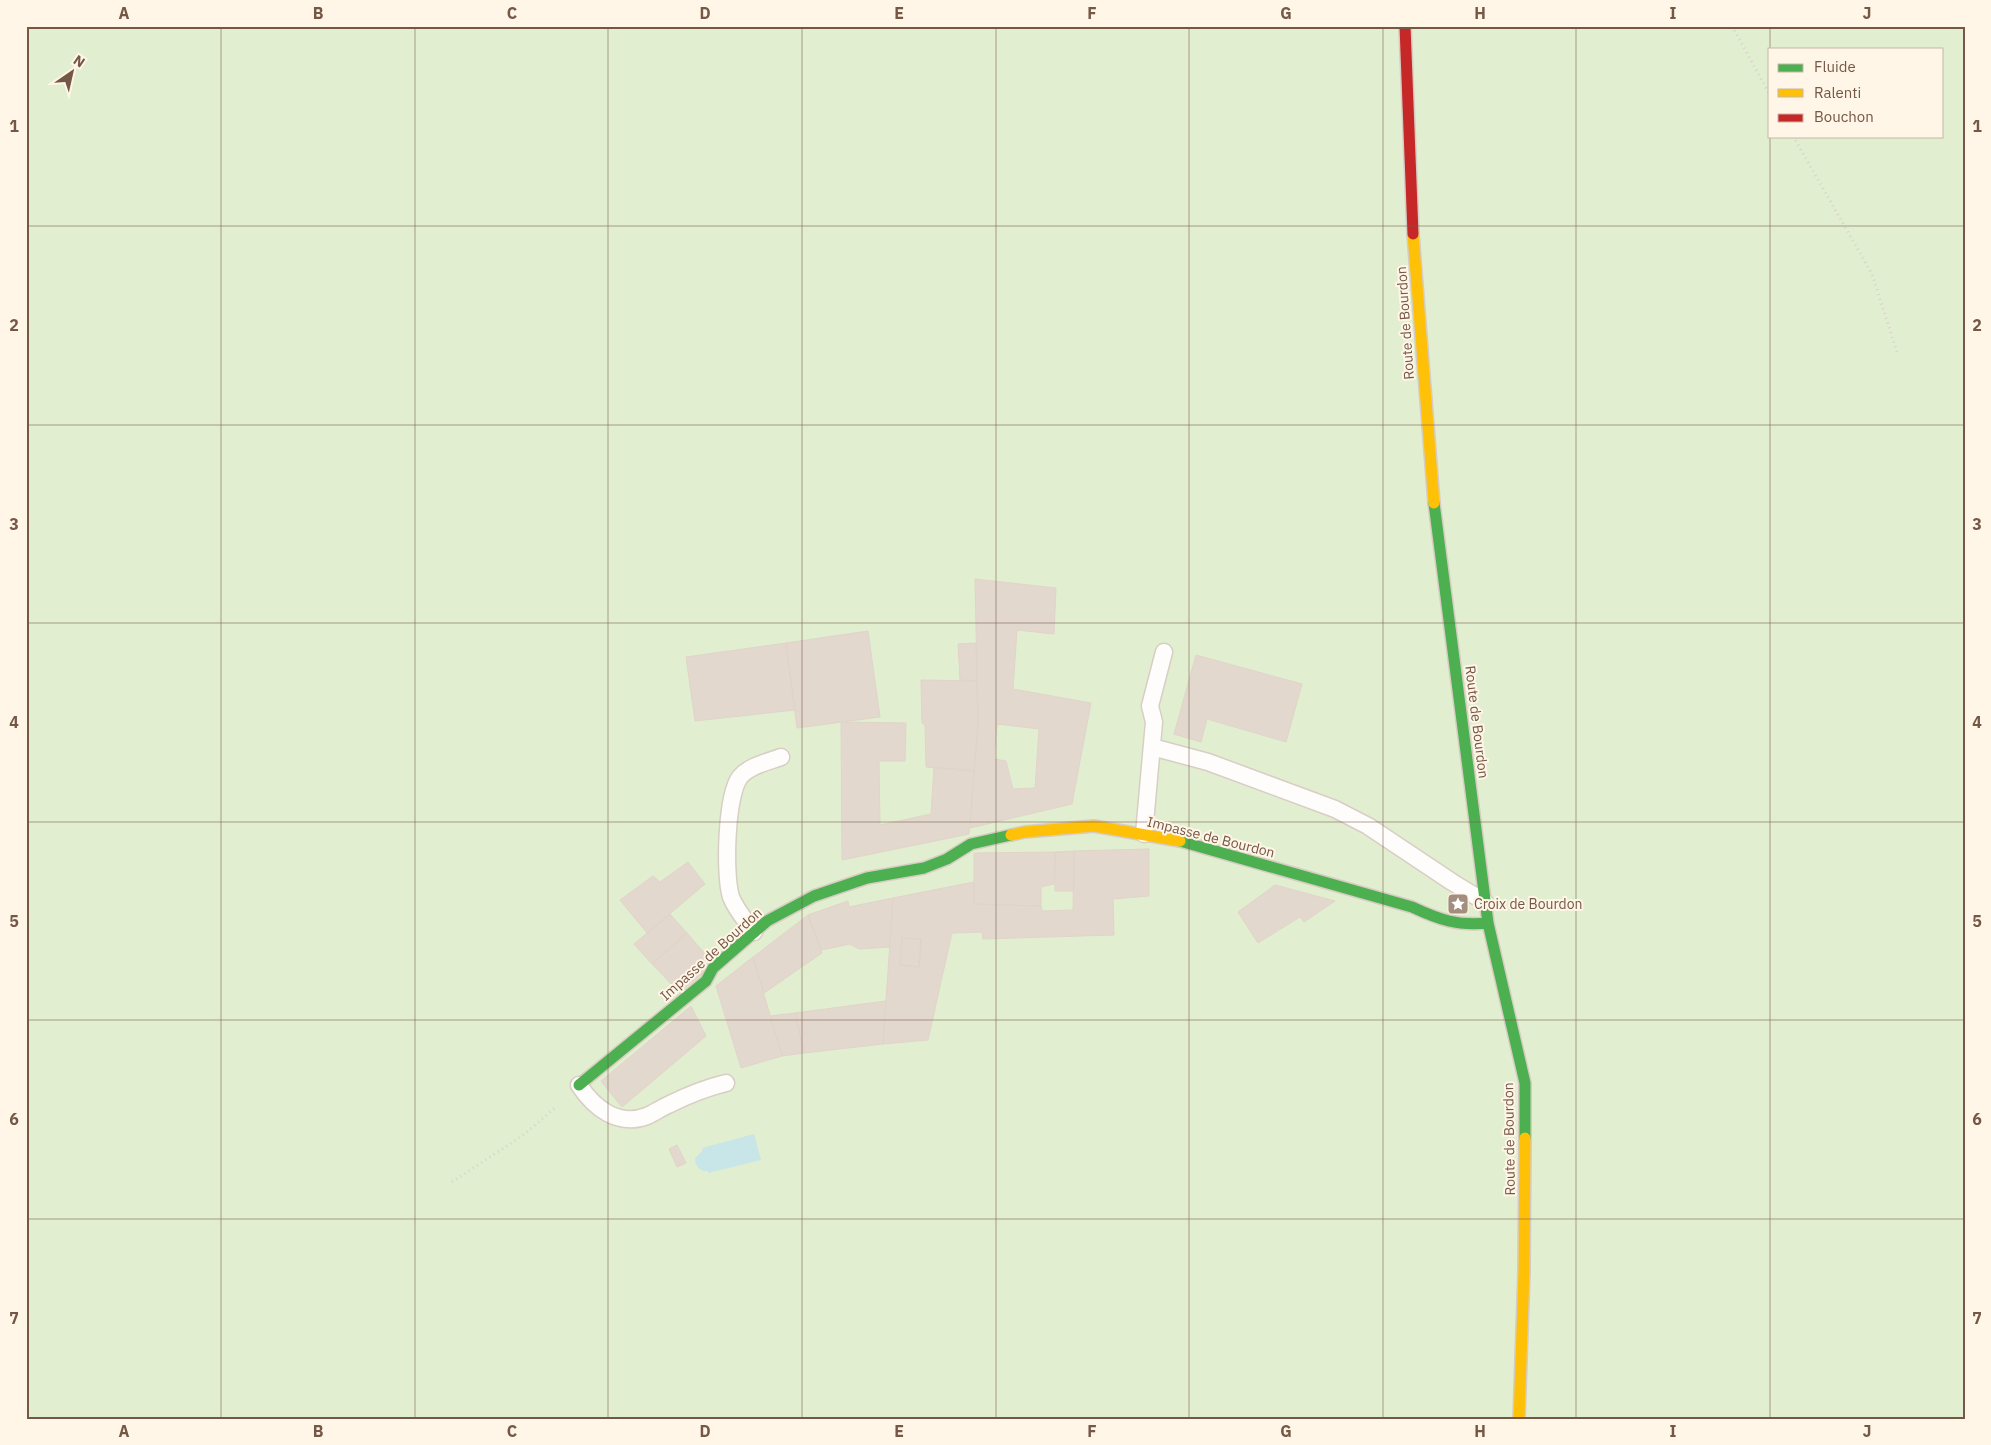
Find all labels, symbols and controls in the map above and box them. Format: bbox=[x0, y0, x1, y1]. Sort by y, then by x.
text: A bbox=[119, 3, 130, 23]
text: B bbox=[313, 3, 324, 23]
text: C bbox=[507, 3, 517, 23]
text: D bbox=[699, 3, 711, 23]
text: E bbox=[894, 3, 904, 23]
text: F bbox=[1087, 3, 1097, 23]
text: G bbox=[1280, 3, 1292, 23]
text: H bbox=[1474, 3, 1486, 23]
text: I bbox=[1670, 3, 1677, 23]
text: J bbox=[1863, 3, 1871, 23]
north arrow bbox=[48, 48, 98, 98]
legend bbox=[1768, 48, 1944, 138]
text: N bbox=[70, 51, 89, 72]
text: Fluide bbox=[1814, 57, 1856, 76]
text: Ralenti bbox=[1814, 83, 1861, 102]
text: Bouchon bbox=[1814, 107, 1874, 126]
text: 1 bbox=[9, 116, 19, 136]
text: 1 bbox=[1972, 116, 1982, 136]
street label: Route de Bourdon bbox=[1392, 266, 1418, 380]
text: 2 bbox=[9, 315, 19, 335]
text: 2 bbox=[1972, 315, 1982, 335]
text: 3 bbox=[9, 514, 19, 534]
text: 3 bbox=[1972, 514, 1982, 534]
street label: Route de Bourdon bbox=[1461, 665, 1493, 779]
text: 4 bbox=[9, 712, 19, 732]
text: 4 bbox=[1972, 712, 1982, 732]
street label: Impasse de Bourdon bbox=[1145, 812, 1277, 862]
place icon: Croix de Bourdon bbox=[1446, 892, 1470, 916]
place label: Croix de Bourdon bbox=[1474, 895, 1583, 913]
street label: Impasse de Bourdon bbox=[656, 903, 766, 1005]
text: 5 bbox=[9, 911, 19, 931]
text: 5 bbox=[1972, 911, 1982, 931]
street label: Route de Bourdon bbox=[1499, 1082, 1519, 1196]
text: 6 bbox=[9, 1109, 19, 1129]
text: 6 bbox=[1972, 1109, 1982, 1129]
text: 7 bbox=[9, 1308, 19, 1328]
text: 7 bbox=[1972, 1308, 1982, 1328]
text: A bbox=[119, 1421, 130, 1441]
text: B bbox=[313, 1421, 324, 1441]
text: C bbox=[507, 1421, 517, 1441]
text: D bbox=[699, 1421, 711, 1441]
text: E bbox=[894, 1421, 904, 1441]
text: F bbox=[1087, 1421, 1097, 1441]
text: G bbox=[1280, 1421, 1292, 1441]
text: H bbox=[1474, 1421, 1486, 1441]
text: I bbox=[1670, 1421, 1677, 1441]
text: J bbox=[1863, 1421, 1871, 1441]

